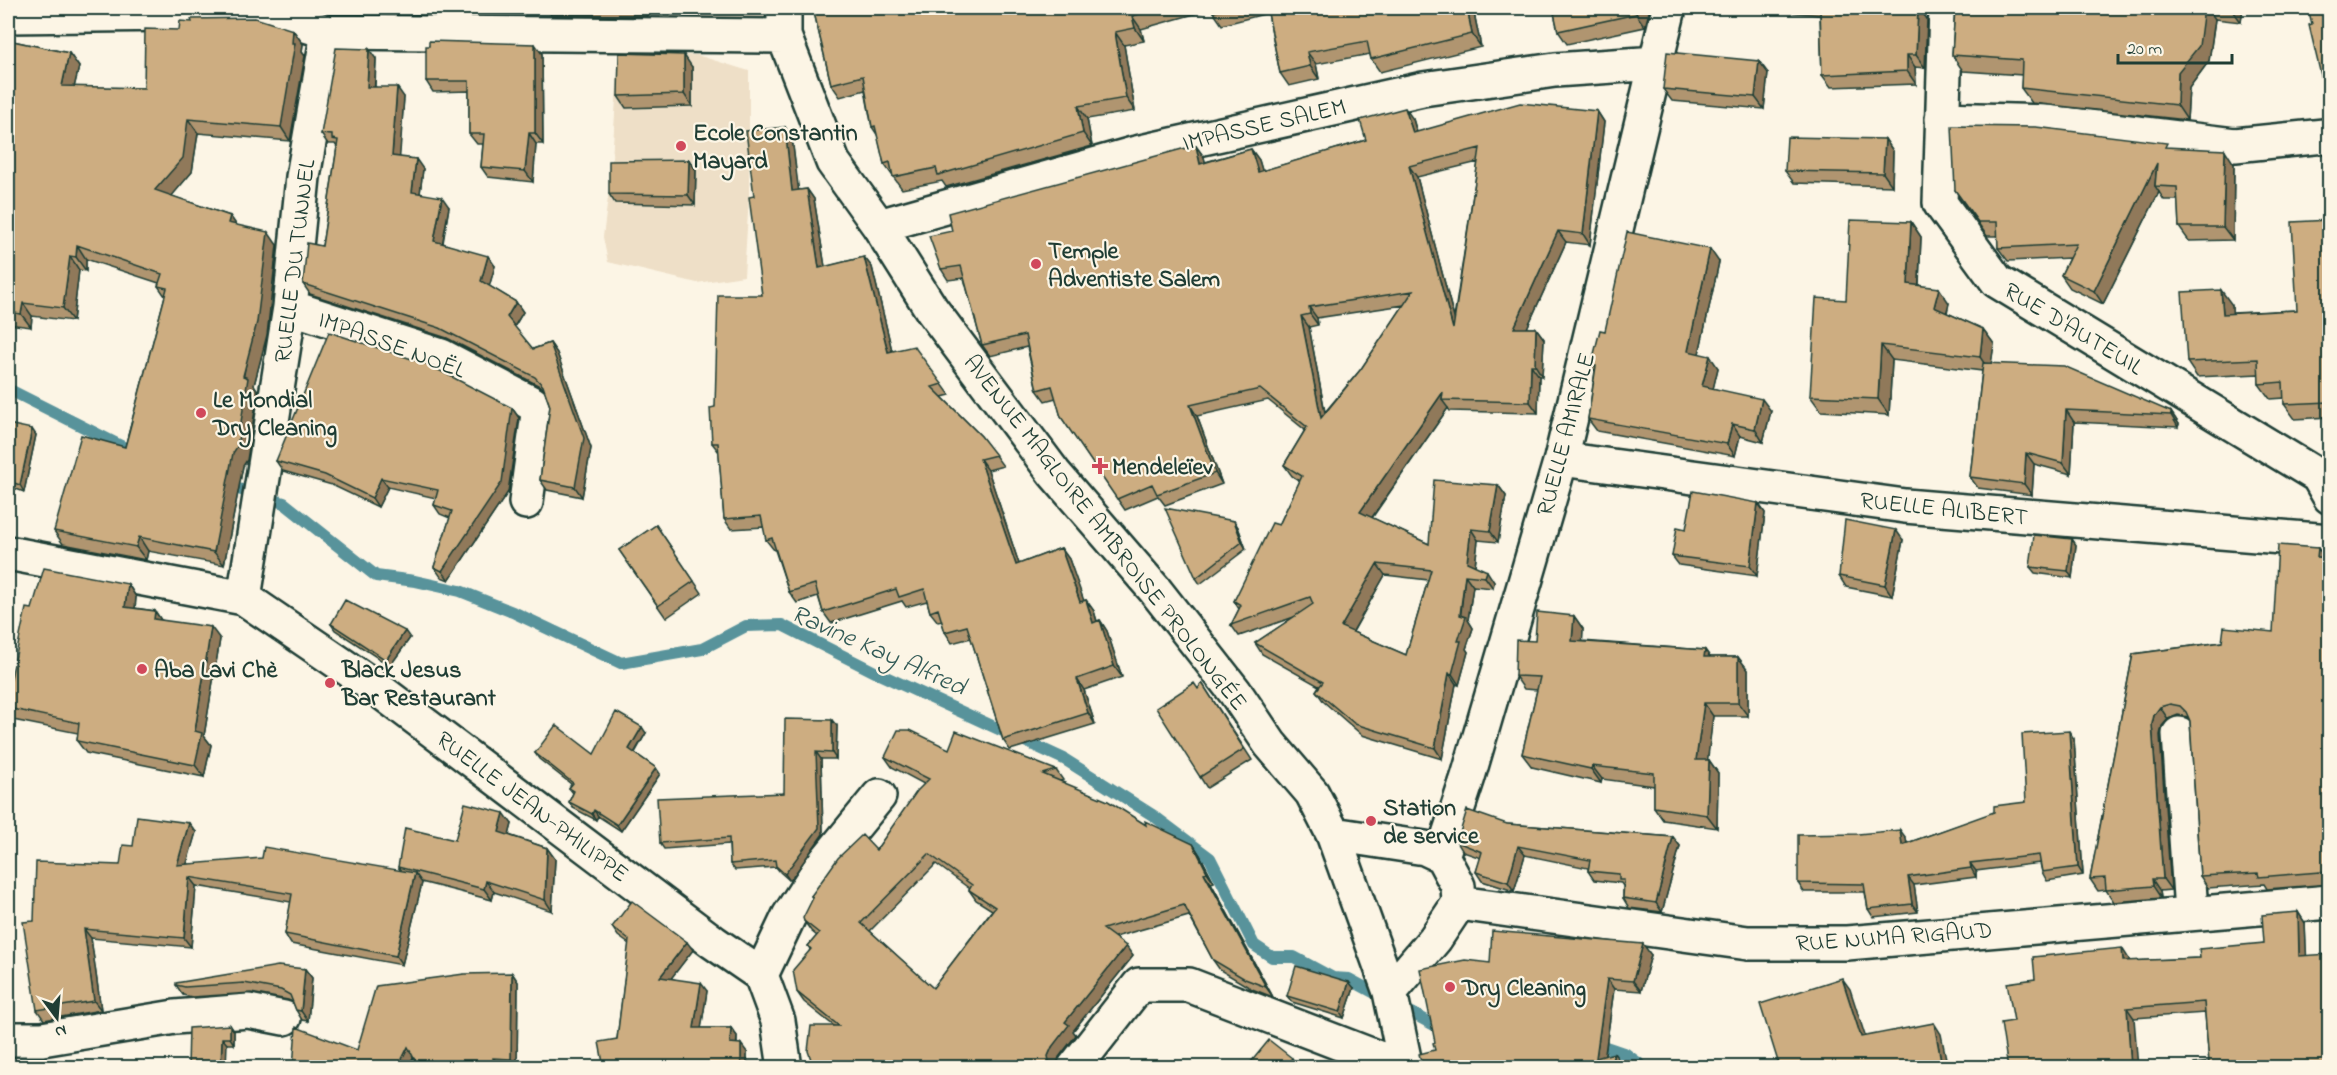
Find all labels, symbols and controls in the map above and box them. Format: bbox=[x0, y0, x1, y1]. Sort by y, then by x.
scale bar bbox=[2118, 27, 2232, 65]
text: 20 m bbox=[2127, 37, 2162, 63]
street label: IMPASSE SALEM bbox=[1179, 91, 1350, 162]
place label: Ecole Constantin Mayard bbox=[693, 117, 858, 181]
marker: Ecole Constantin Mayard bbox=[674, 139, 688, 153]
street label: RUELLE DU TUNNEL bbox=[267, 157, 326, 365]
place label: Temple Adventiste Salem bbox=[1048, 235, 1220, 298]
marker: Temple Adventiste Salem bbox=[1029, 257, 1043, 271]
street label: RUE D'AUTEUIL bbox=[1996, 275, 2149, 386]
street label: IMPASSE NOËL bbox=[313, 304, 470, 389]
street label: AVENUE MAGLOIRE AMBROISE PROLONGÉE bbox=[954, 348, 1255, 719]
street label: RUELLE AMIRALE bbox=[1529, 349, 1606, 520]
place label: Le Mondial Dry Cleaning bbox=[212, 384, 337, 448]
marker: Le Mondial Dry Cleaning bbox=[194, 406, 208, 420]
place label: Mendeleïev bbox=[1112, 451, 1213, 486]
marker: Mendeleïev bbox=[1093, 459, 1107, 473]
street label: RUELLE ALIBERT bbox=[1858, 484, 2030, 537]
water label: Ravine Kay Alfred bbox=[784, 596, 973, 708]
place label: Aba Lavi Chè bbox=[154, 654, 278, 689]
place label: Black Jesus Bar Restaurant bbox=[341, 654, 497, 717]
marker: Aba Lavi Chè bbox=[135, 662, 149, 676]
marker: Black Jesus Bar Restaurant bbox=[323, 676, 337, 690]
street label: RUELLE JEAN-PHILIPPE bbox=[428, 724, 635, 892]
place label: Station de service bbox=[1383, 792, 1480, 855]
marker: Station de service bbox=[1364, 814, 1378, 828]
street label: RUE NUMA RIGAUD bbox=[1795, 914, 1994, 963]
place label: Dry Cleaning bbox=[1461, 972, 1586, 1008]
marker: Dry Cleaning bbox=[1443, 980, 1457, 994]
north arrow bbox=[27, 988, 87, 1048]
text: N bbox=[52, 1017, 69, 1044]

